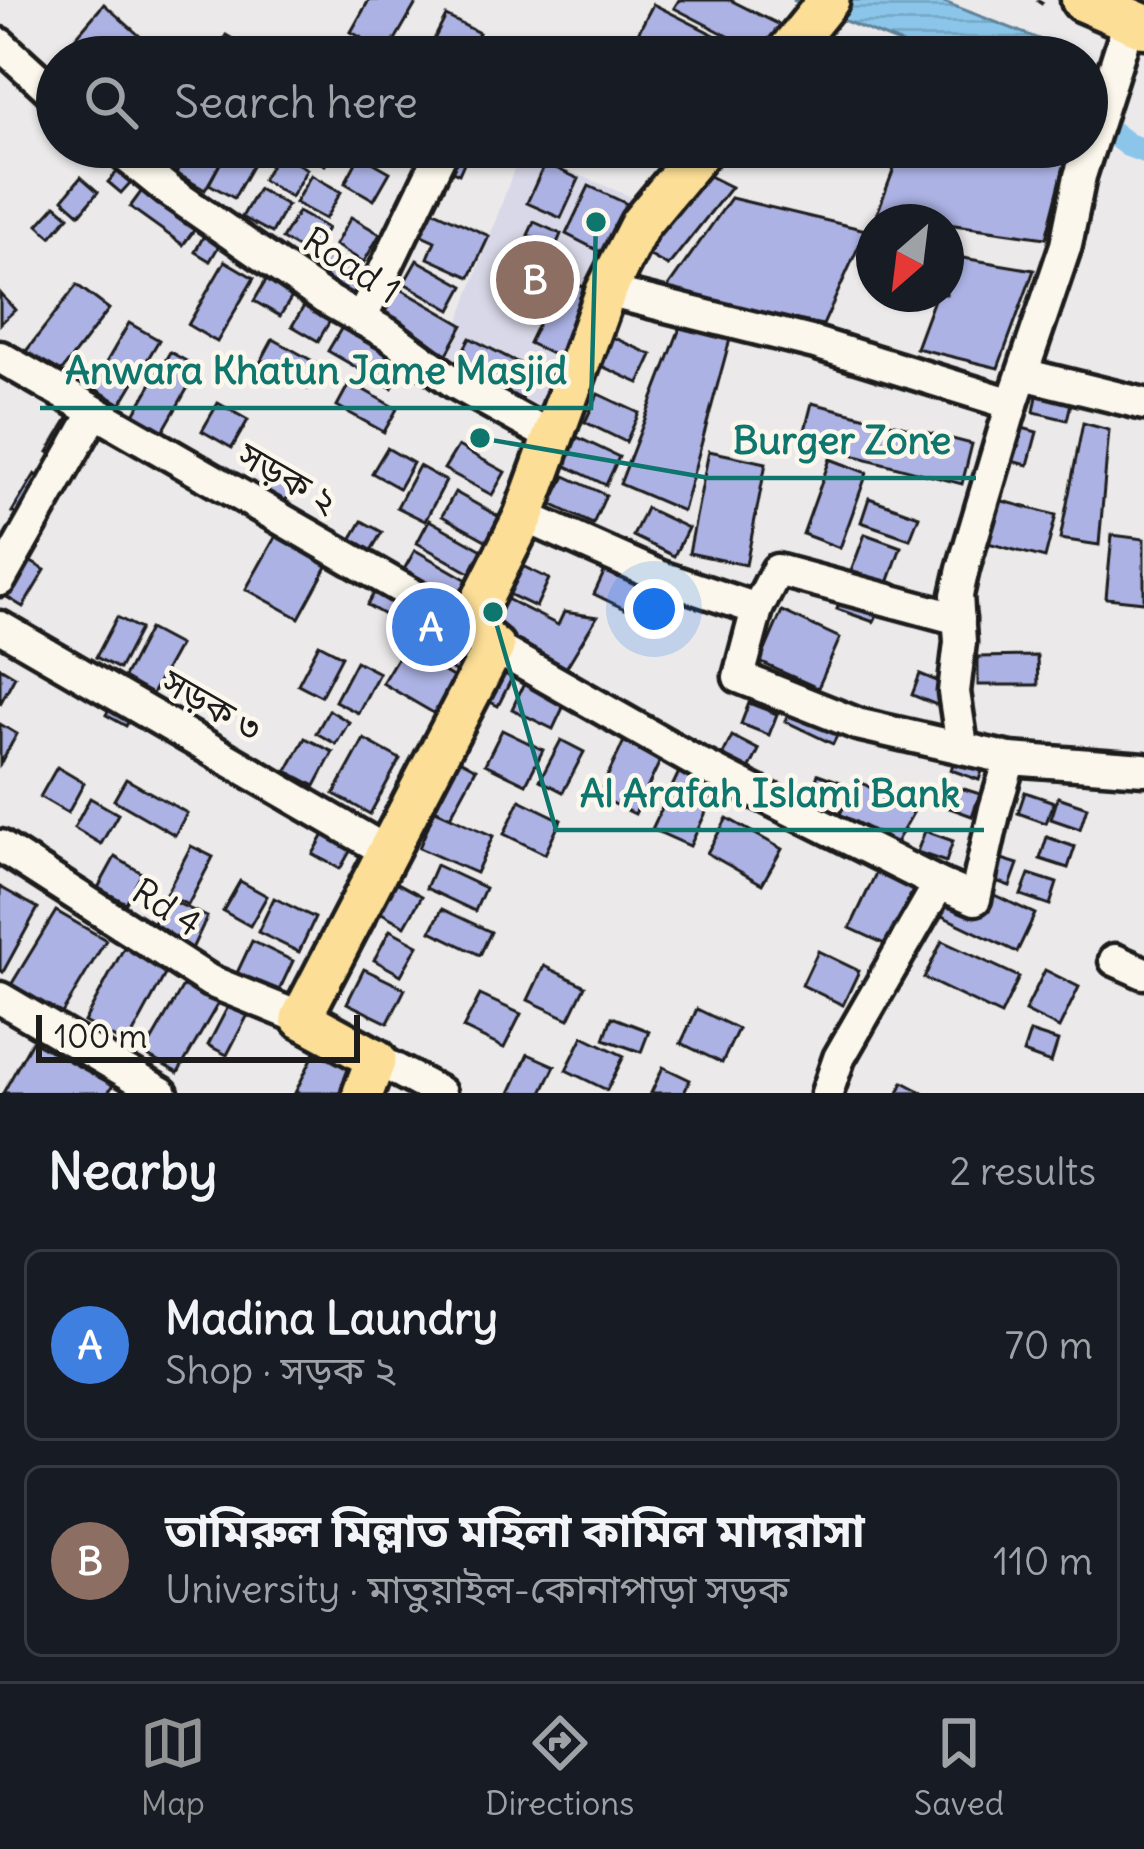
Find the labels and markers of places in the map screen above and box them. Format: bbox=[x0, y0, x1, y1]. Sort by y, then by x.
pin: B bbox=[496, 235, 574, 325]
callout: Anwara Khatun Jame Masjid bbox=[40, 333, 591, 408]
callout: Burger Zone bbox=[709, 403, 976, 478]
pin: A bbox=[392, 582, 470, 672]
callout: Al Arafah Islami Bank bbox=[556, 755, 984, 830]

